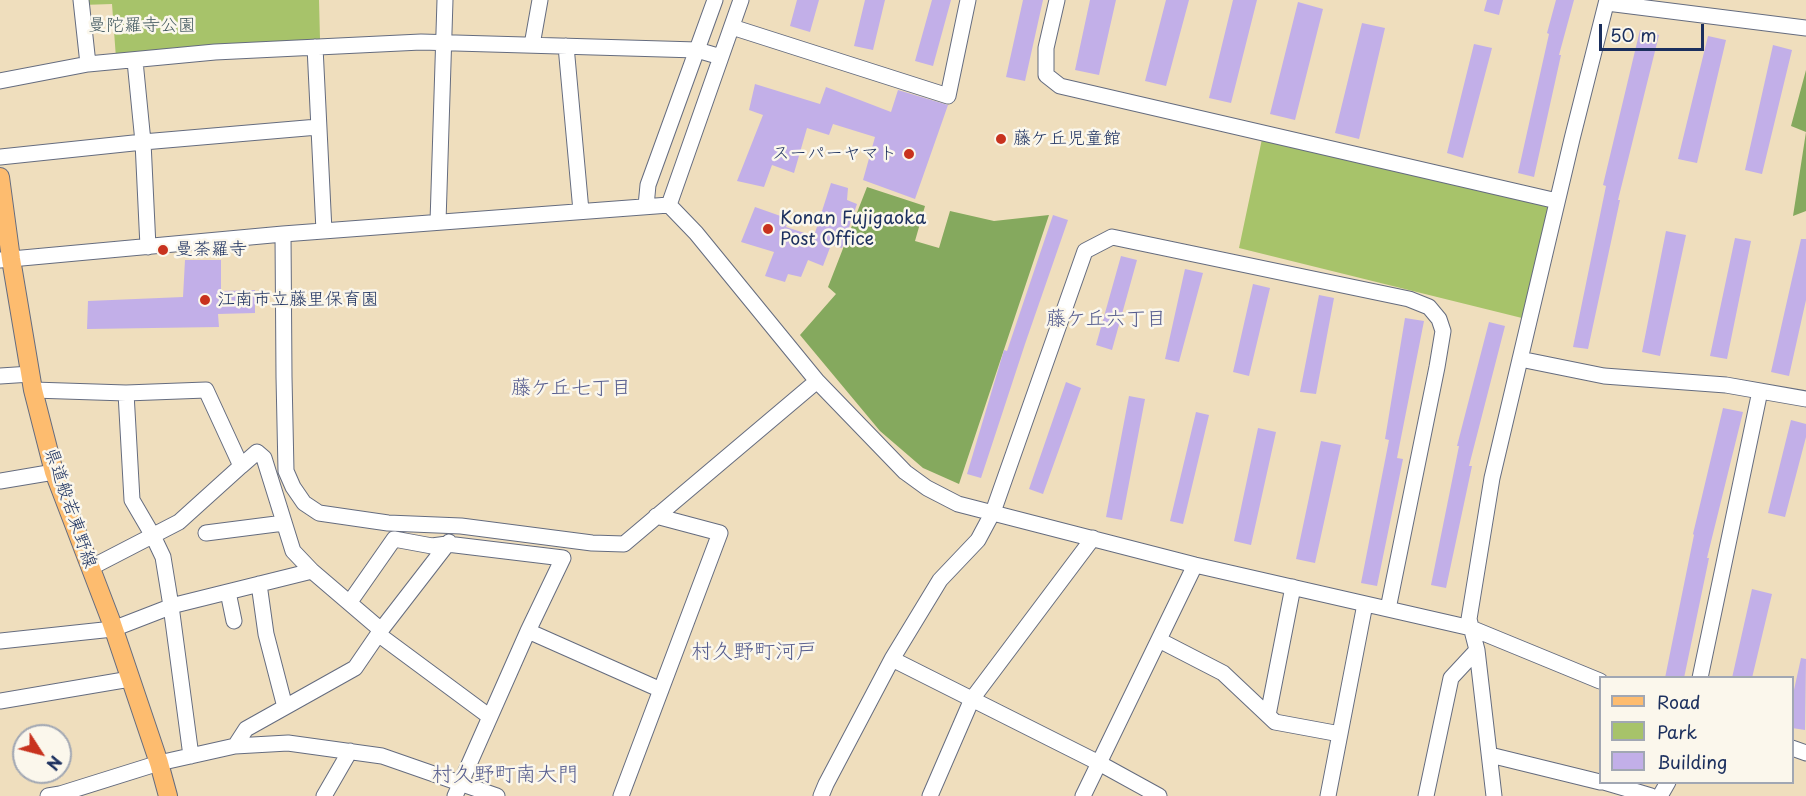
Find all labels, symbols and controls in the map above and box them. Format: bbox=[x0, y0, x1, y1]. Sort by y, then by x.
scale bar bbox=[1602, 12, 1707, 50]
park label: 曼陀羅寺公園 bbox=[88, 15, 196, 37]
text: 50 m bbox=[1610, 21, 1657, 48]
place label: 藤ケ丘児童館 bbox=[1013, 128, 1121, 150]
marker: 藤ケ丘児童館 bbox=[994, 132, 1008, 146]
place label: スーパーヤマト bbox=[772, 143, 897, 165]
marker: スーパーヤマト bbox=[902, 147, 916, 161]
place label: Konan Fujigaoka Post Office bbox=[780, 208, 926, 250]
marker: Konan Fujigaoka Post Office bbox=[761, 222, 775, 236]
place label: 曼荼羅寺 bbox=[175, 239, 247, 261]
marker: 曼荼羅寺 bbox=[156, 243, 170, 257]
place label: 江南市立藤里保育園 bbox=[217, 289, 379, 311]
marker: 江南市立藤里保育園 bbox=[198, 293, 212, 307]
district label: 藤ケ丘六丁目 bbox=[1046, 307, 1166, 331]
district label: 藤ケ丘七丁目 bbox=[511, 376, 631, 400]
street label: 県道般若東野線 bbox=[39, 445, 101, 571]
district label: 村久野町河戸 bbox=[691, 639, 817, 665]
legend bbox=[1599, 676, 1794, 784]
text: Road bbox=[1657, 688, 1701, 715]
text: Park bbox=[1657, 718, 1697, 745]
north arrow bbox=[12, 724, 72, 784]
text: Building bbox=[1657, 748, 1727, 775]
text: N bbox=[42, 751, 68, 776]
district label: 村久野町南大門 bbox=[432, 762, 578, 788]

